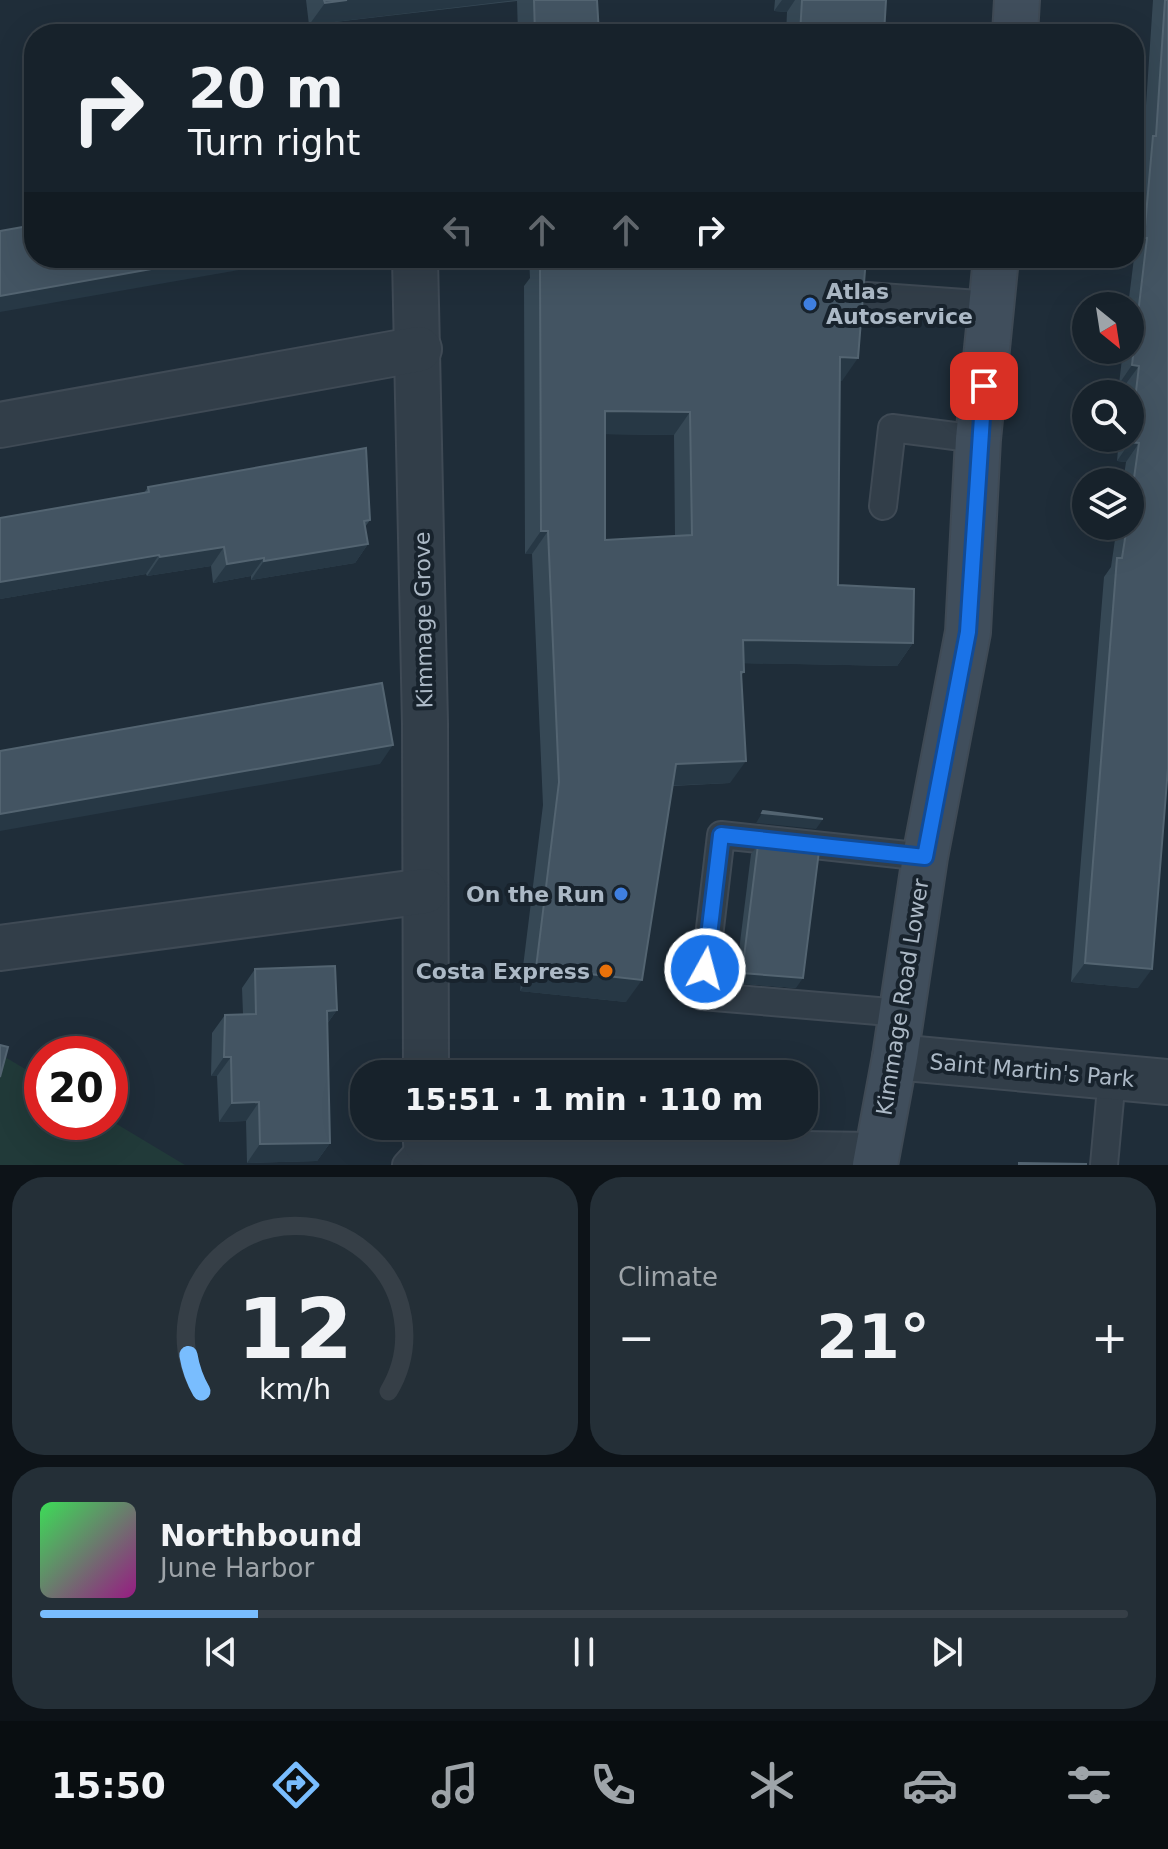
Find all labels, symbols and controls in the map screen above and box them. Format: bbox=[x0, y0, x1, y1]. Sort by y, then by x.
text: 20 m bbox=[188, 55, 344, 120]
icon: right bbox=[56, 56, 160, 160]
text: Turn right bbox=[188, 122, 360, 163]
icon: left bbox=[436, 208, 480, 252]
icon: ahead bbox=[520, 208, 564, 252]
icon: ahead bbox=[604, 208, 648, 252]
icon: right bbox=[688, 208, 732, 252]
place label: Atlas Autoservice bbox=[826, 279, 973, 329]
north arrow bbox=[1072, 292, 1144, 364]
map controls bbox=[1072, 292, 1144, 540]
marker: Atlas Autoservice bbox=[801, 295, 819, 313]
pin bbox=[950, 352, 1018, 420]
icon: arrive bbox=[962, 364, 1006, 408]
button: search bbox=[1072, 380, 1144, 452]
button: layers bbox=[1072, 468, 1144, 540]
street label: Kimmage Grove bbox=[409, 531, 438, 709]
street label: Kimmage Road Lower bbox=[871, 876, 934, 1117]
place label: On the Run bbox=[466, 882, 605, 907]
marker: On the Run bbox=[612, 885, 630, 903]
position arrow bbox=[663, 927, 747, 1011]
place label: Costa Express bbox=[416, 959, 590, 984]
marker: Costa Express bbox=[597, 962, 615, 980]
speed limit sign: 20 bbox=[24, 1036, 128, 1140]
street label: Saint Martin's Park bbox=[929, 1049, 1136, 1092]
text: 15:51 · 1 min · 110 m bbox=[405, 1082, 763, 1117]
text: Climate bbox=[618, 1262, 718, 1292]
text: 12 bbox=[237, 1281, 353, 1378]
text: 21° bbox=[816, 1302, 930, 1372]
text: − bbox=[618, 1312, 655, 1363]
text: + bbox=[1091, 1312, 1128, 1363]
text: km/h bbox=[259, 1372, 331, 1406]
text: Northbound bbox=[160, 1518, 363, 1553]
text: June Harbor bbox=[160, 1553, 314, 1583]
icon: previous bbox=[199, 1630, 243, 1674]
icon: pause bbox=[562, 1630, 606, 1674]
icon: next bbox=[925, 1630, 969, 1674]
icon: directions bbox=[268, 1757, 324, 1813]
icon: music bbox=[427, 1757, 483, 1813]
icon: phone bbox=[585, 1757, 641, 1813]
icon: climate bbox=[744, 1757, 800, 1813]
icon: car bbox=[902, 1757, 958, 1813]
icon: filters bbox=[1061, 1757, 1117, 1813]
text: 15:50 bbox=[51, 1765, 166, 1806]

